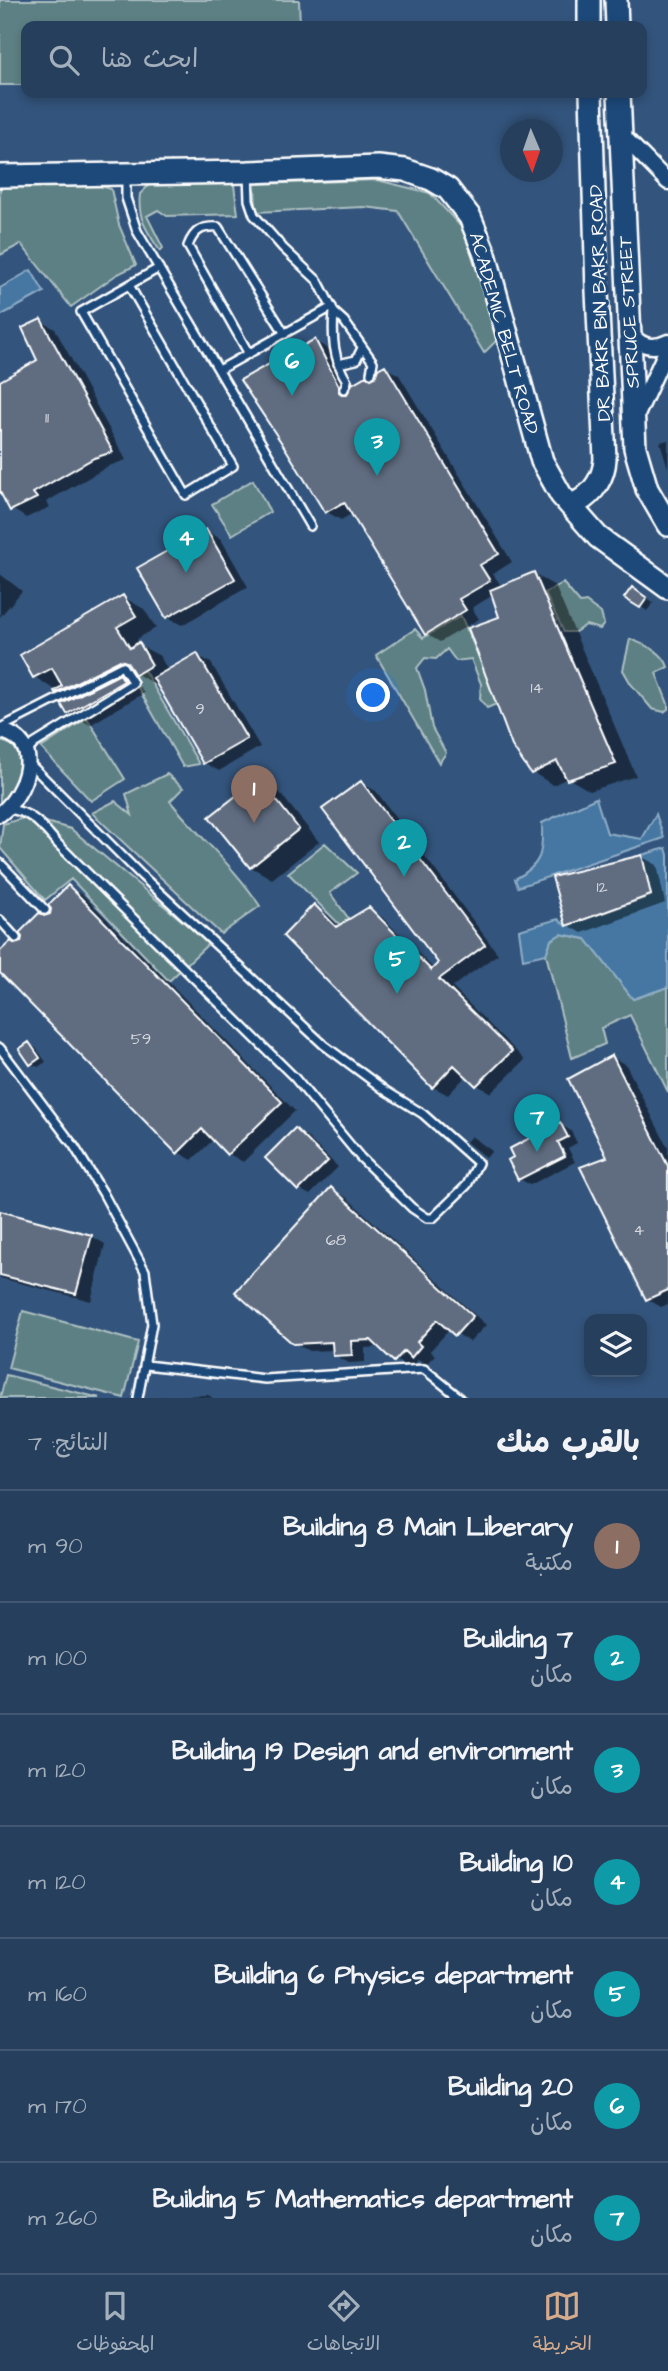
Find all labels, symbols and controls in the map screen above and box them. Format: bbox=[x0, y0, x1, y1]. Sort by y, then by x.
search box bbox=[21, 21, 647, 98]
icon: search bbox=[45, 41, 83, 79]
text: ابحث هنا bbox=[101, 41, 198, 77]
north arrow bbox=[500, 119, 563, 182]
street label: DR BAKR BIN BAKR ROAD bbox=[583, 184, 618, 422]
street label: ACADEMIC BELT ROAD bbox=[462, 229, 545, 438]
street label: SPRUCE STREET bbox=[612, 235, 647, 389]
pin: 6 bbox=[269, 338, 315, 396]
house number: 11 bbox=[45, 407, 49, 429]
pin: 3 bbox=[354, 418, 400, 476]
pin: 4 bbox=[163, 515, 209, 573]
house number: 14 bbox=[531, 677, 544, 699]
your location bbox=[356, 678, 390, 712]
house number: 9 bbox=[195, 698, 205, 720]
pin: 1 bbox=[231, 765, 277, 823]
pin: 2 bbox=[381, 819, 427, 877]
house number: 12 bbox=[596, 876, 608, 898]
pin: 5 bbox=[374, 936, 420, 994]
house number: 59 bbox=[131, 1028, 151, 1050]
pin: 7 bbox=[514, 1094, 560, 1152]
house number: 4 bbox=[634, 1219, 645, 1241]
house number: 68 bbox=[326, 1229, 346, 1251]
map controls bbox=[584, 1314, 647, 1377]
button: layers bbox=[584, 1314, 647, 1377]
text: بالقرب منك bbox=[496, 1422, 640, 1464]
text: النتائج: 7 bbox=[28, 1427, 108, 1459]
text: Building 8 Main Liberary bbox=[283, 1509, 573, 1545]
text: 90 m bbox=[28, 1530, 83, 1562]
text: 1 bbox=[616, 1530, 618, 1562]
text: مكتبة bbox=[525, 1547, 573, 1579]
text: Building 7 bbox=[463, 1621, 573, 1657]
text: 100 m bbox=[28, 1642, 87, 1674]
text: 2 bbox=[610, 1642, 624, 1674]
text: مكان bbox=[530, 1659, 573, 1691]
text: Building 19 Design and environment bbox=[172, 1733, 573, 1769]
text: 120 m bbox=[28, 1754, 86, 1786]
text: 3 bbox=[611, 1754, 623, 1786]
text: مكان bbox=[530, 1771, 573, 1803]
text: Building 10 bbox=[459, 1845, 573, 1881]
text: 120 m bbox=[28, 1866, 86, 1898]
text: 4 bbox=[609, 1866, 625, 1898]
text: مكان bbox=[530, 1883, 573, 1915]
text: Building 6 Physics department bbox=[214, 1957, 573, 1993]
text: 160 m bbox=[28, 1978, 87, 2010]
text: 5 bbox=[609, 1978, 625, 2010]
text: مكان bbox=[530, 1995, 573, 2027]
text: Building 20 bbox=[448, 2069, 573, 2105]
text: 170 m bbox=[28, 2090, 87, 2122]
text: 6 bbox=[610, 2090, 624, 2122]
text: مكان bbox=[530, 2107, 573, 2139]
text: Building 5 Mathematics department bbox=[153, 2181, 573, 2217]
text: 260 m bbox=[28, 2202, 97, 2234]
text: 7 bbox=[610, 2202, 624, 2234]
text: مكان bbox=[530, 2219, 573, 2251]
tab: المحفوظات bbox=[76, 2287, 154, 2360]
tab: الاتجاهات bbox=[307, 2287, 380, 2360]
tab: الخريطة bbox=[533, 2287, 592, 2360]

